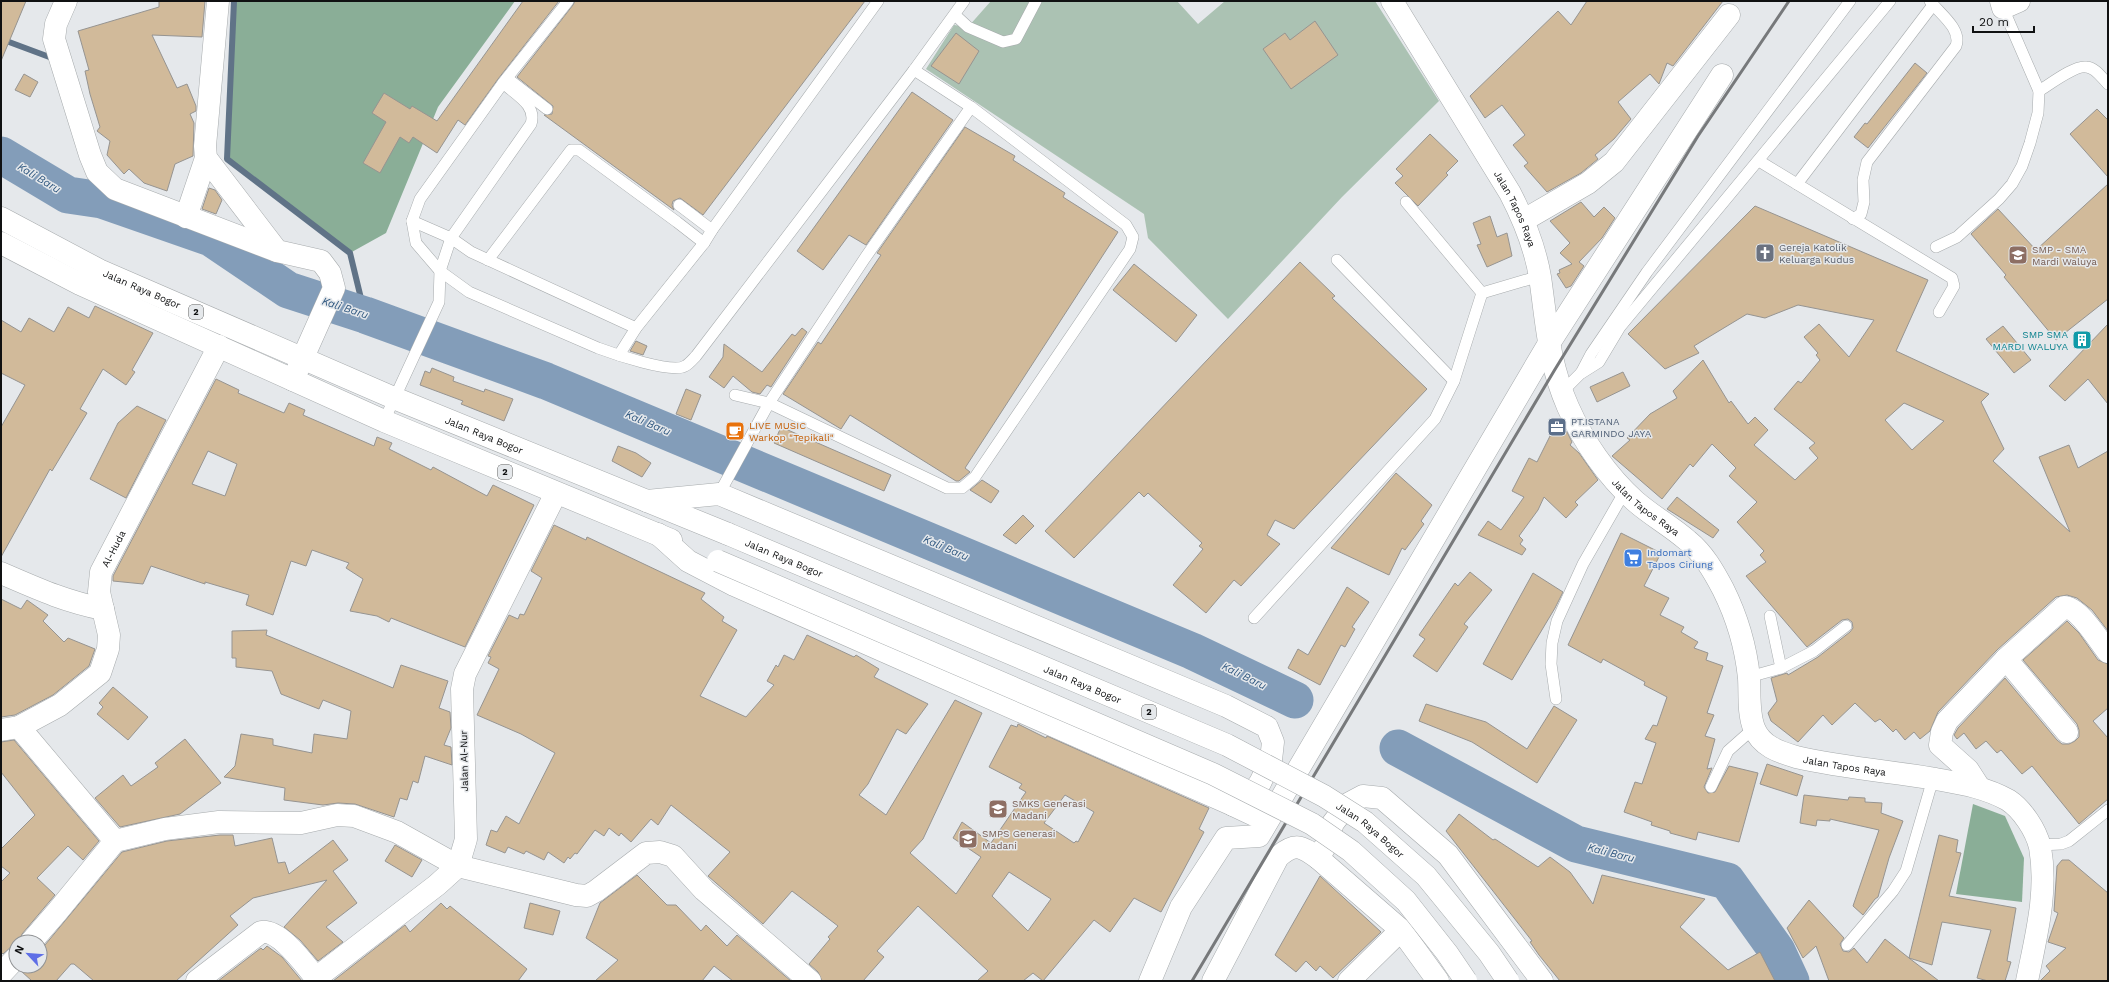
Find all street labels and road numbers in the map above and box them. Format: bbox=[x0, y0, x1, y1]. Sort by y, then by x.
street label: Jalan Tapos Raya bbox=[1492, 169, 1538, 249]
street label: Jalan Raya Bogor bbox=[102, 267, 183, 310]
road number: 2 bbox=[189, 305, 203, 319]
street label: Jalan Raya Bogor bbox=[444, 414, 525, 456]
road number: 2 bbox=[498, 465, 512, 479]
street label: Jalan Tapos Raya bbox=[1610, 476, 1682, 538]
street label: Al-Huda bbox=[99, 528, 127, 569]
street label: Jalan Raya Bogor bbox=[744, 536, 825, 579]
street label: Jalan Raya Bogor bbox=[1042, 663, 1123, 705]
road number: 2 bbox=[1142, 705, 1156, 719]
street label: Jalan Al-Nur bbox=[458, 730, 470, 792]
street label: Jalan Tapos Raya bbox=[1802, 753, 1887, 777]
street label: Jalan Raya Bogor bbox=[1335, 800, 1407, 860]

